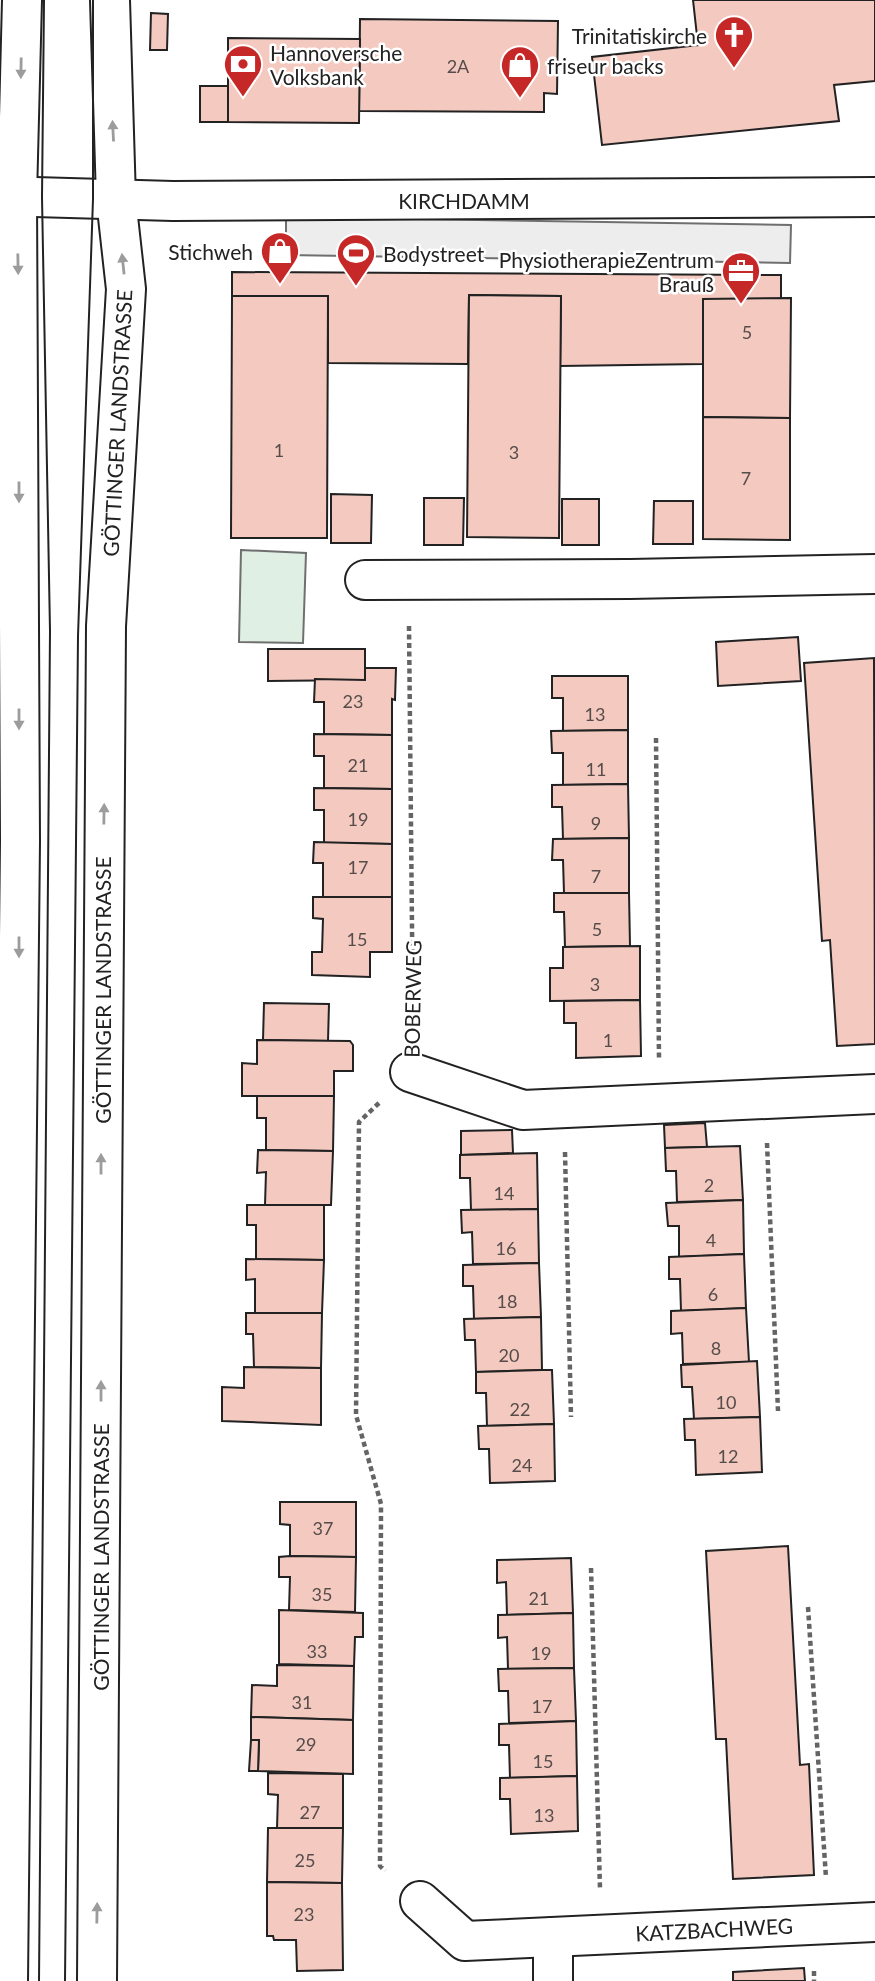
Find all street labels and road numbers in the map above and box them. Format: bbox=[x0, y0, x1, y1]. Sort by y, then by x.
street label: KIRCHDAMM bbox=[398, 188, 530, 213]
street label: GÖTTINGER LANDSTRASSE bbox=[98, 289, 136, 557]
street label: GÖTTINGER LANDSTRASSE bbox=[90, 856, 115, 1124]
street label: BOBERWEG bbox=[398, 940, 426, 1058]
street label: GÖTTINGER LANDSTRASSE bbox=[88, 1423, 113, 1691]
street label: KATZBACHWEG bbox=[635, 1912, 793, 1946]

